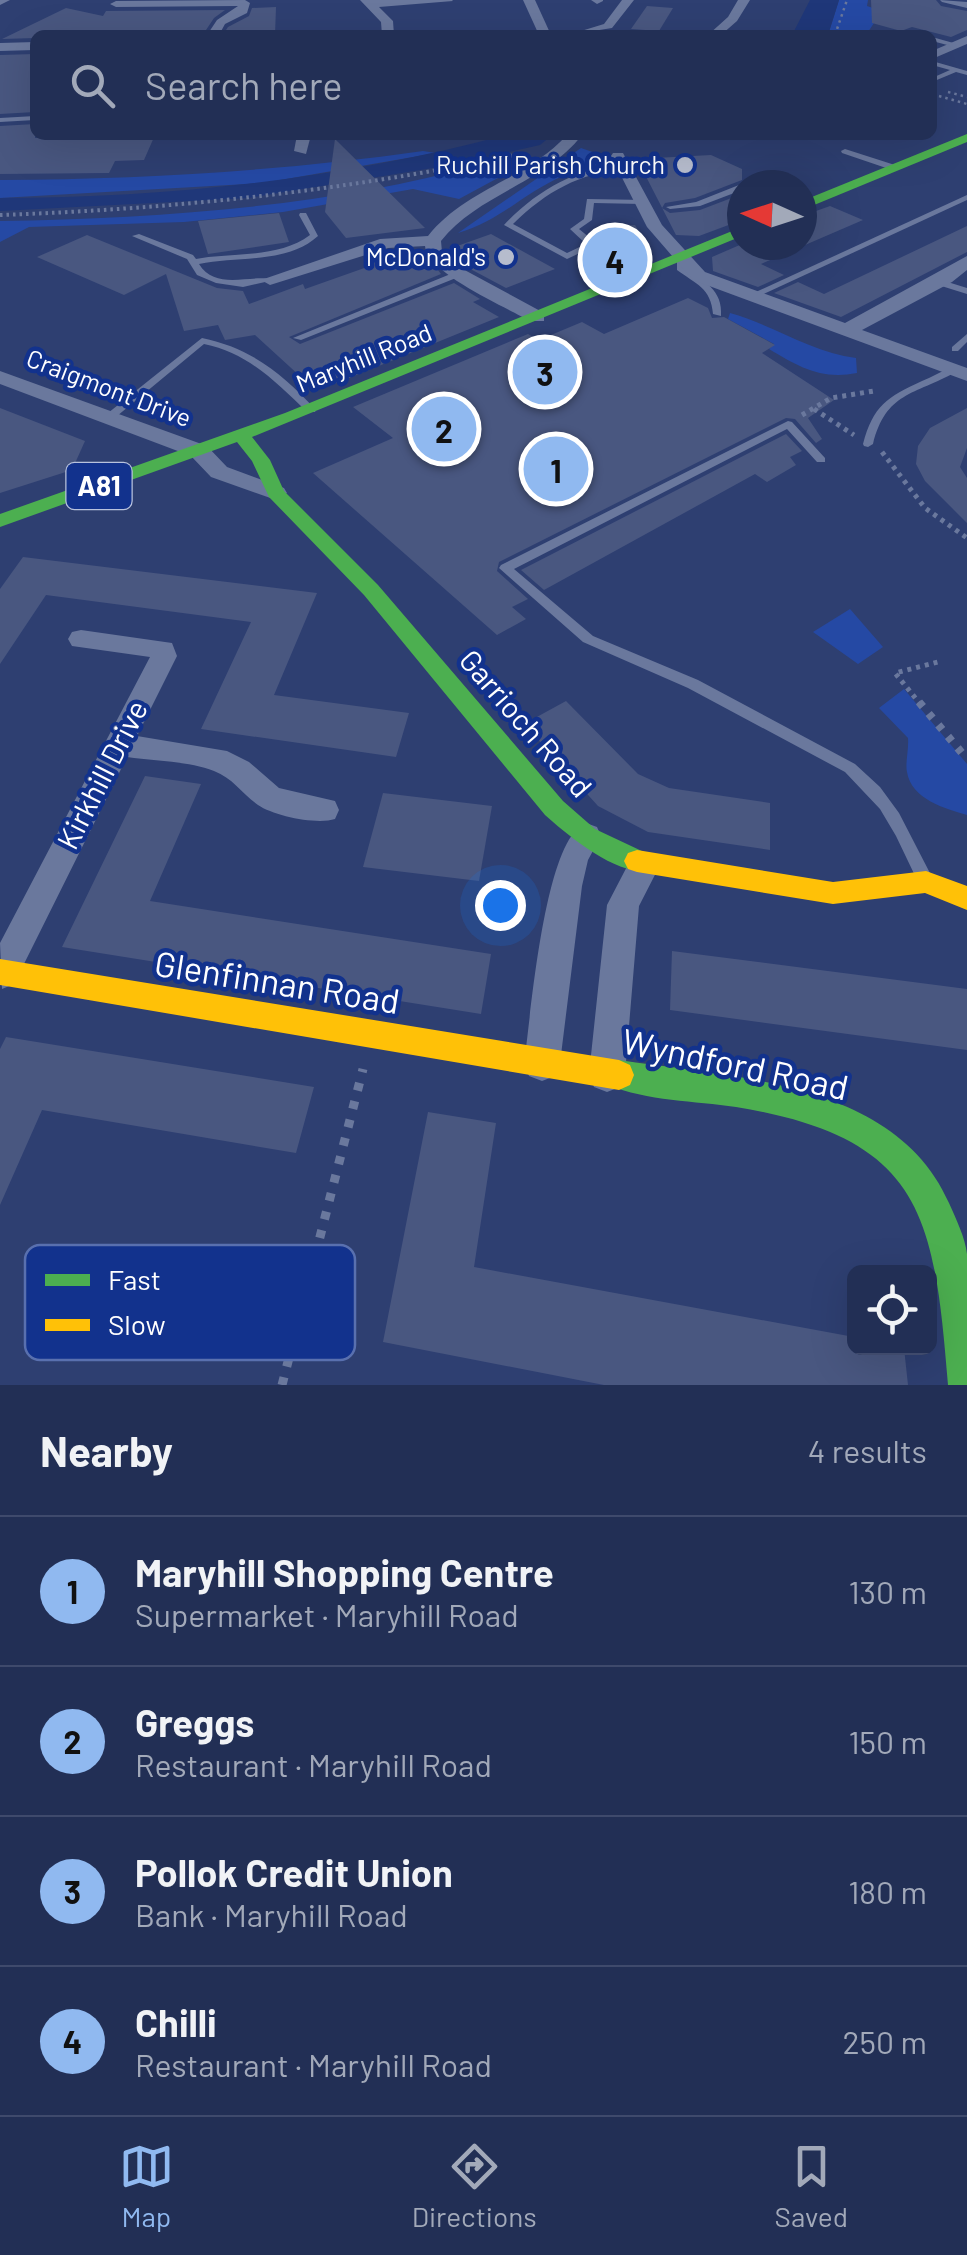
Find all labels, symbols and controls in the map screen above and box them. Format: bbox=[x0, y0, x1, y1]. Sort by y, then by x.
search box bbox=[30, 30, 937, 140]
icon: search bbox=[65, 58, 120, 113]
text: Search here bbox=[145, 62, 343, 108]
place label: Ruchill Parish Church bbox=[436, 149, 665, 179]
marker: Ruchill Parish Church bbox=[674, 154, 696, 176]
north arrow bbox=[727, 170, 817, 260]
pin: 4 bbox=[582, 222, 648, 298]
place label: McDonald's bbox=[366, 241, 486, 271]
marker: McDonald's bbox=[495, 246, 517, 268]
street label: Maryhill Road bbox=[291, 316, 436, 398]
pin: 3 bbox=[512, 334, 578, 410]
street label: Craigmont Drive bbox=[23, 342, 196, 432]
pin: 2 bbox=[412, 392, 476, 466]
pin: 1 bbox=[524, 432, 588, 506]
road number: A81 bbox=[66, 463, 132, 509]
street label: Garrioch Road bbox=[453, 642, 600, 804]
street label: Kirkhill Drive bbox=[48, 694, 154, 855]
your location bbox=[475, 880, 526, 931]
street label: Glenfinnan Road bbox=[152, 941, 403, 1021]
street label: Wyndford Road bbox=[618, 1019, 852, 1108]
legend bbox=[25, 1245, 355, 1360]
text: Fast bbox=[108, 1262, 161, 1296]
map controls bbox=[847, 1265, 937, 1355]
button: locate bbox=[847, 1265, 937, 1355]
text: Slow bbox=[108, 1307, 166, 1341]
text: Nearby bbox=[40, 1425, 173, 1475]
text: 4 results bbox=[808, 1431, 927, 1469]
text: Maryhill Shopping Centre bbox=[135, 1549, 554, 1595]
text: 1 bbox=[67, 1572, 78, 1610]
text: 130 m bbox=[848, 1572, 927, 1610]
text: Supermarket · Maryhill Road bbox=[135, 1595, 519, 1633]
text: Greggs bbox=[135, 1699, 254, 1745]
text: 2 bbox=[64, 1722, 81, 1760]
text: 150 m bbox=[848, 1722, 927, 1760]
text: Restaurant · Maryhill Road bbox=[135, 1745, 492, 1783]
text: Pollok Credit Union bbox=[135, 1849, 453, 1895]
text: 3 bbox=[64, 1872, 81, 1910]
text: 180 m bbox=[848, 1872, 927, 1910]
text: Bank · Maryhill Road bbox=[135, 1895, 408, 1933]
text: Chilli bbox=[135, 1999, 217, 2045]
text: 4 bbox=[63, 2022, 82, 2060]
text: 250 m bbox=[842, 2022, 927, 2060]
text: Restaurant · Maryhill Road bbox=[135, 2045, 492, 2083]
tab: Map bbox=[119, 2139, 174, 2233]
tab: Directions bbox=[412, 2139, 537, 2233]
tab: Saved bbox=[775, 2139, 848, 2233]

